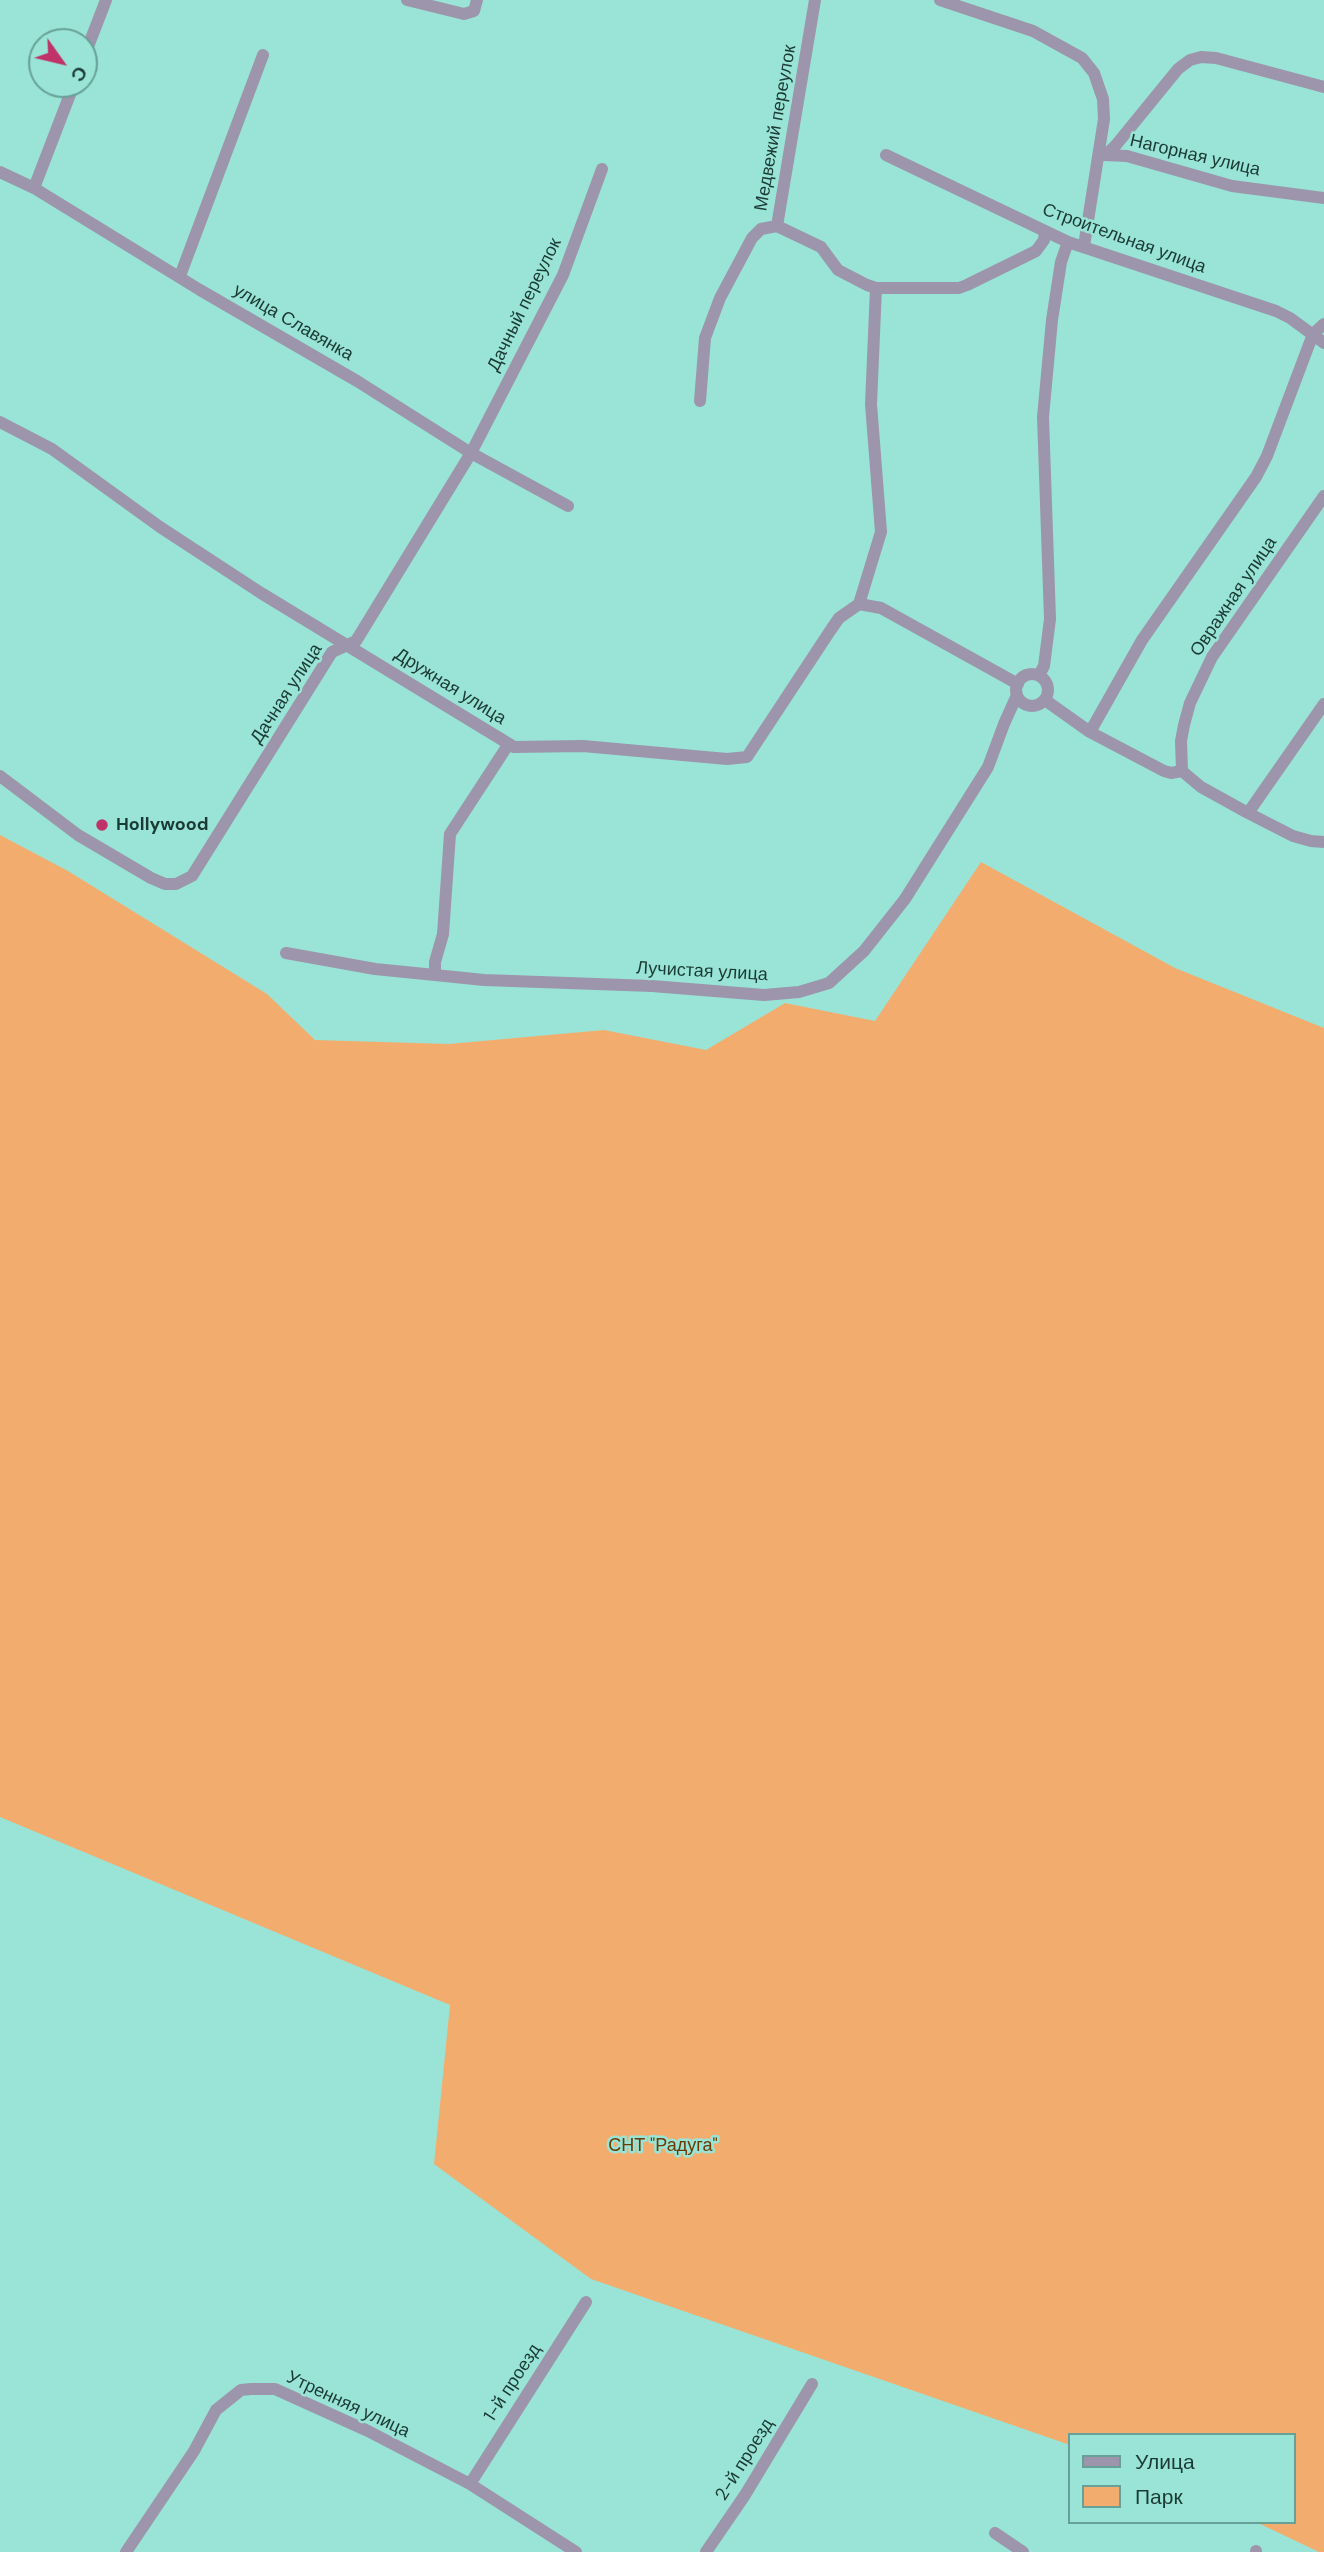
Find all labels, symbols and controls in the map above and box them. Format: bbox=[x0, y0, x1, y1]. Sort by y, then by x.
north arrow bbox=[28, 28, 98, 98]
street label: Медвежий переулок bbox=[751, 43, 801, 213]
text: С bbox=[65, 61, 93, 87]
street label: Нагорная улица bbox=[1128, 130, 1262, 182]
street label: Строительная улица bbox=[1039, 199, 1209, 279]
street label: Дачный переулок bbox=[483, 235, 567, 375]
street label: улица Славянка bbox=[229, 280, 357, 366]
street label: Овражная улица bbox=[1186, 533, 1282, 661]
street label: Дачная улица bbox=[247, 640, 327, 748]
street label: Дружная улица bbox=[390, 644, 510, 730]
place label: Hollywood bbox=[116, 814, 209, 836]
marker: Hollywood bbox=[94, 817, 110, 833]
street label: Лучистая улица bbox=[636, 958, 768, 986]
park label: СНТ "Радуга" bbox=[608, 2135, 718, 2157]
street label: 1-й проезд bbox=[480, 2340, 546, 2426]
street label: Утренняя улица bbox=[283, 2367, 413, 2443]
street label: 2-й проезд bbox=[711, 2415, 779, 2505]
legend bbox=[1068, 2433, 1296, 2524]
text: Улица bbox=[1135, 2448, 1195, 2476]
text: Парк bbox=[1135, 2483, 1183, 2511]

